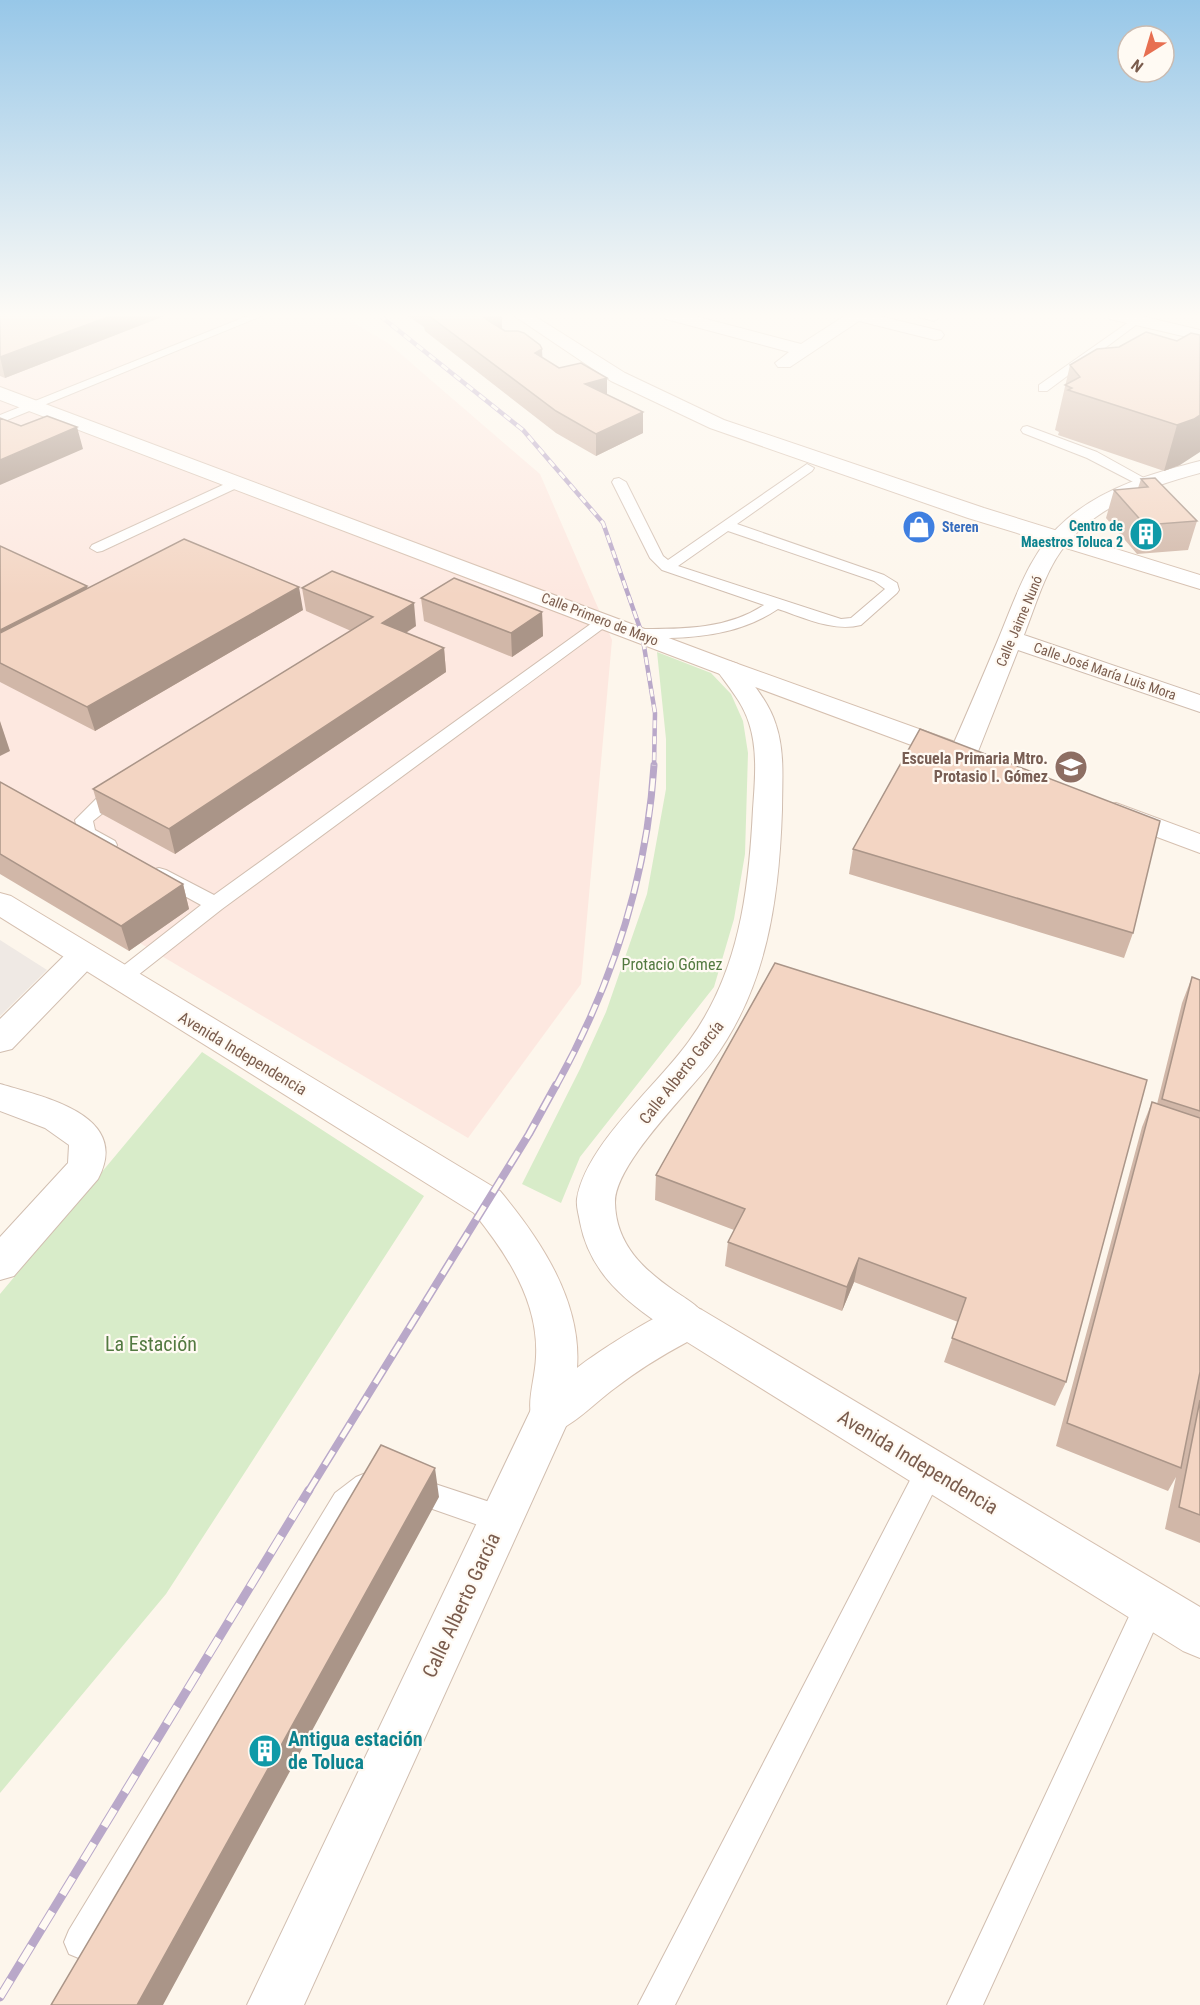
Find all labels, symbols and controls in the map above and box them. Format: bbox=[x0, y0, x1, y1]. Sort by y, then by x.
north arrow bbox=[1116, 24, 1176, 84]
text: N bbox=[1128, 55, 1147, 76]
shop icon: Steren bbox=[901, 509, 937, 545]
building icon: Centro de Maestros Toluca 2 bbox=[1128, 516, 1164, 552]
place label: Centro de Maestros Toluca 2 bbox=[1021, 518, 1123, 550]
place label: Steren bbox=[942, 519, 979, 535]
street label: Calle Jaime Nunó bbox=[993, 573, 1045, 669]
street label: Calle Primero de Mayo bbox=[539, 589, 661, 649]
street label: Calle José María Luis Mora bbox=[1032, 639, 1178, 703]
place label: Escuela Primaria Mtro. Protasio I. Gómez bbox=[902, 749, 1048, 786]
school or university icon: Escuela Primaria Mtro. Protasio I. Gómez bbox=[1053, 749, 1089, 785]
park label: Protacio Gómez bbox=[622, 955, 722, 974]
street label: Avenida Independencia bbox=[175, 1008, 310, 1099]
street label: Calle Alberto García bbox=[635, 1017, 728, 1128]
park label: La Estación bbox=[105, 1332, 197, 1356]
street label: Avenida Independencia bbox=[834, 1405, 1002, 1519]
street label: Calle Alberto García bbox=[417, 1529, 505, 1681]
place label: Antigua estación de Toluca bbox=[288, 1727, 423, 1774]
building icon: Antigua estación de Toluca bbox=[247, 1733, 283, 1769]

